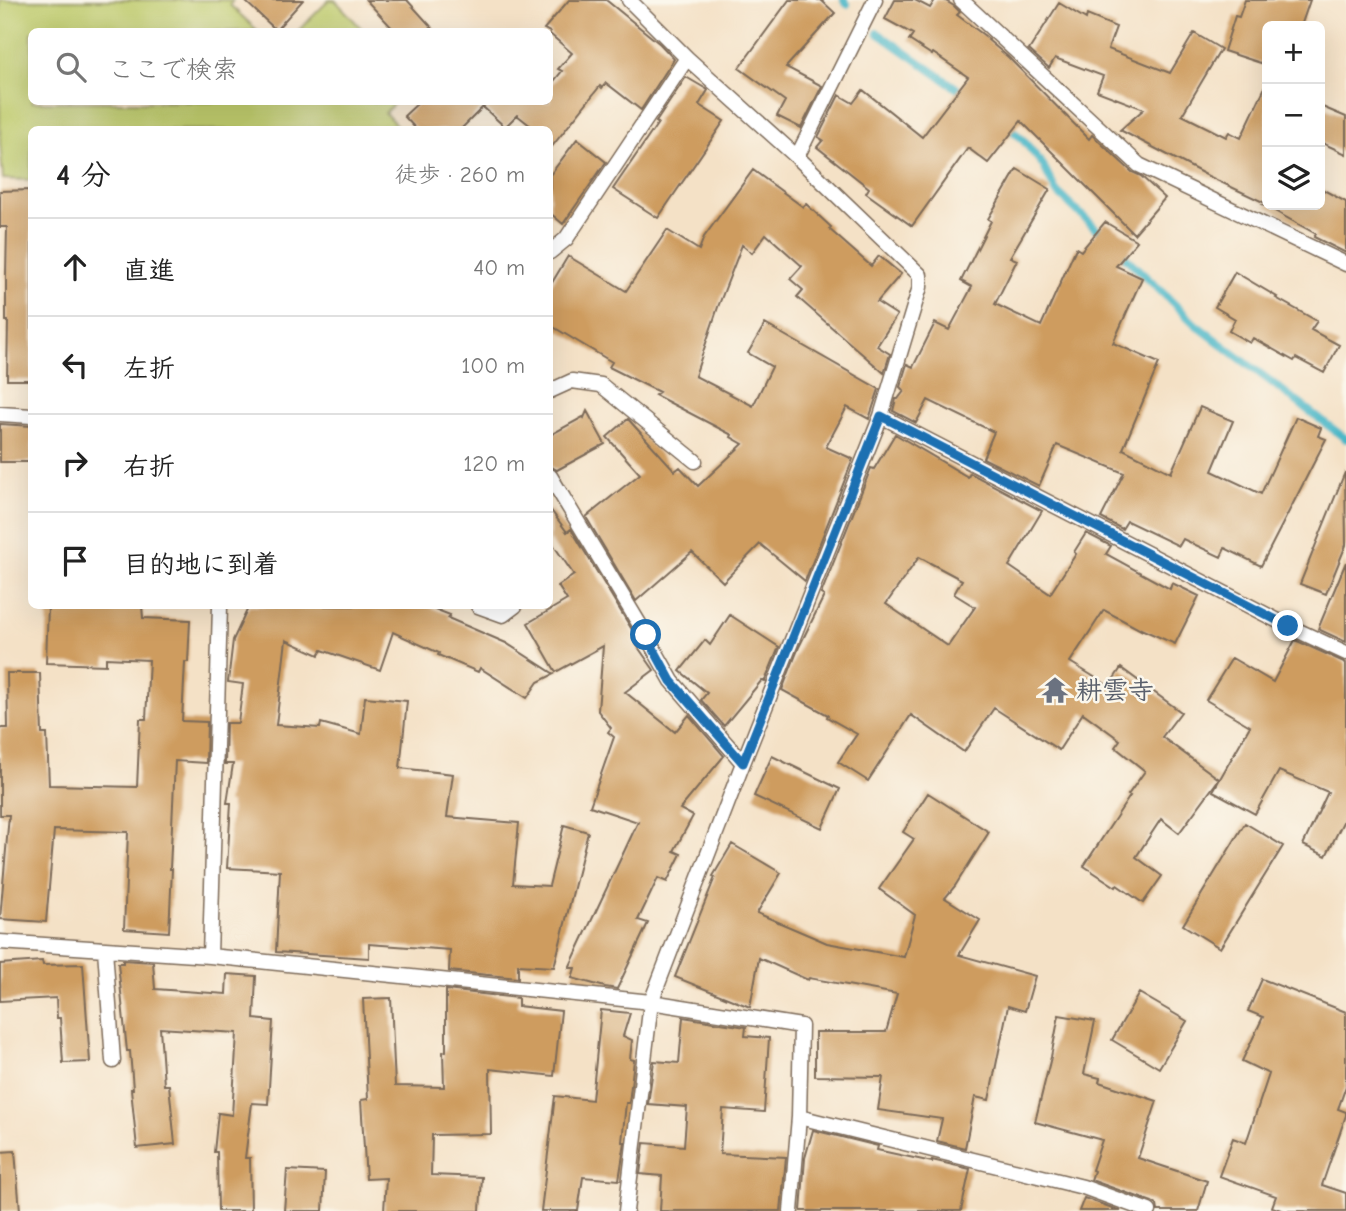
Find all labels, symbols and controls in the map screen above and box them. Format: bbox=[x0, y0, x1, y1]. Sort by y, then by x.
map controls bbox=[1262, 21, 1325, 210]
button: + bbox=[1262, 21, 1325, 84]
search box bbox=[28, 28, 553, 105]
icon: search bbox=[52, 48, 90, 86]
text: ここで検索 bbox=[108, 55, 238, 85]
button: − bbox=[1262, 84, 1325, 147]
button: layers bbox=[1262, 147, 1325, 210]
text: 4 分 bbox=[56, 158, 111, 193]
text: 徒歩 · 260 m bbox=[394, 161, 525, 188]
icon: ahead bbox=[56, 248, 94, 286]
text: 40 m bbox=[473, 254, 525, 281]
text: 直進 bbox=[123, 256, 175, 286]
icon: left bbox=[56, 346, 94, 384]
text: 100 m bbox=[461, 352, 525, 379]
text: 左折 bbox=[123, 354, 175, 384]
icon: right bbox=[56, 444, 94, 482]
text: 120 m bbox=[463, 450, 525, 477]
text: 右折 bbox=[123, 452, 175, 482]
icon: arrive bbox=[56, 542, 94, 580]
text: 目的地に到着 bbox=[123, 550, 279, 580]
route end bbox=[1272, 610, 1303, 641]
route start bbox=[630, 619, 661, 650]
temple icon: 耕雲寺 bbox=[1040, 675, 1070, 705]
place label: 耕雲寺 bbox=[1076, 676, 1154, 706]

